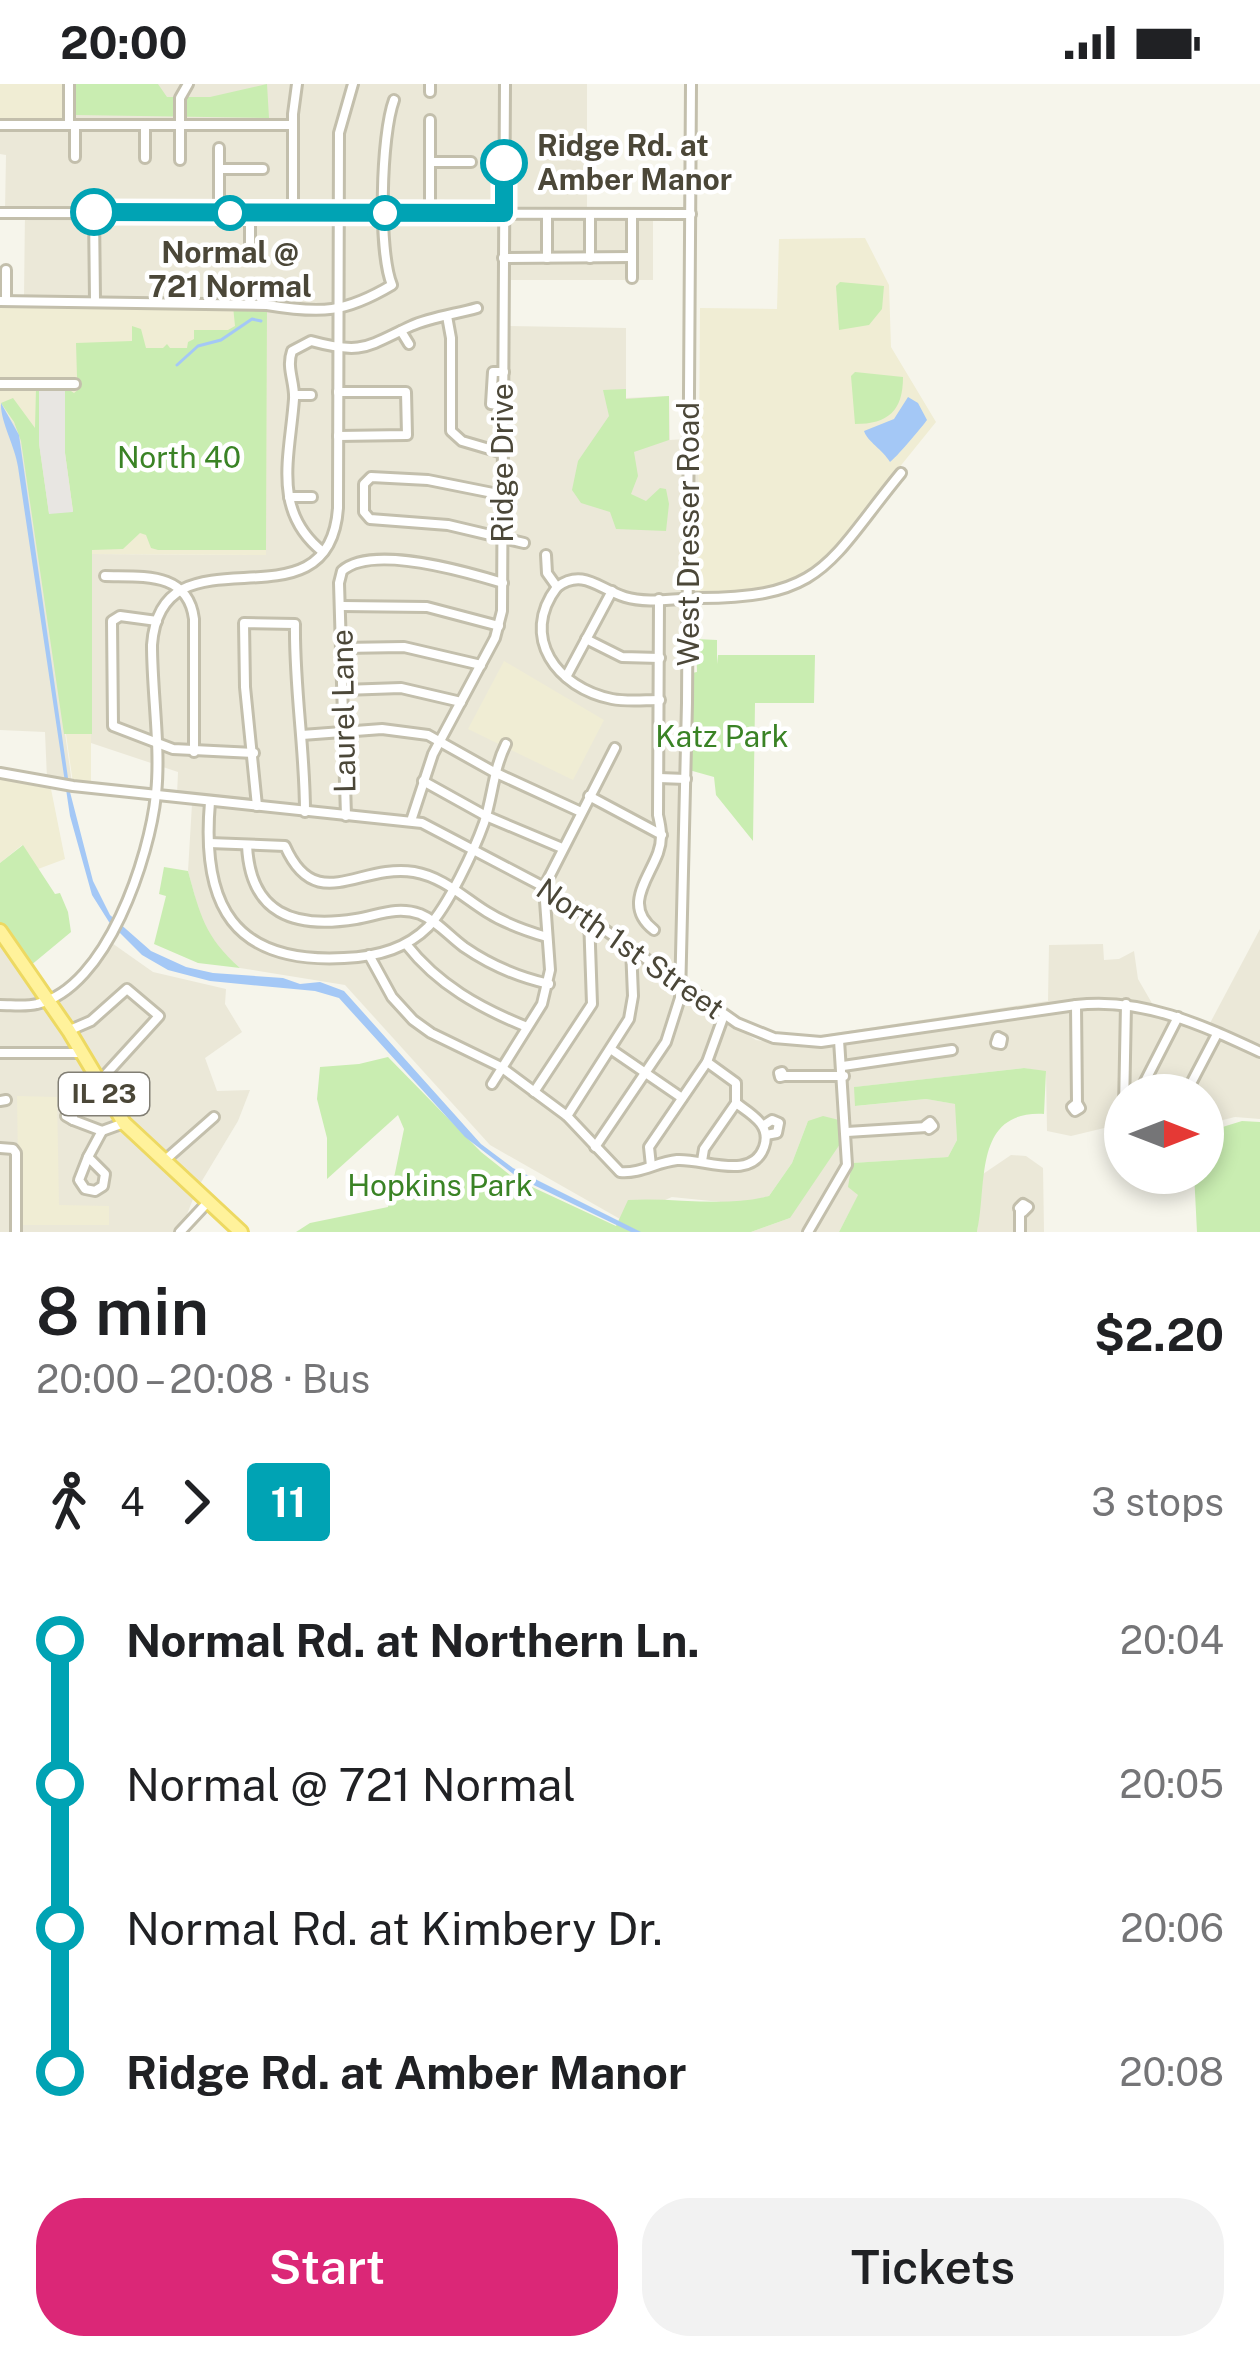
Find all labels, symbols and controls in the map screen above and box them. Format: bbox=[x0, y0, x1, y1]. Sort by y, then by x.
text: 20:00 bbox=[60, 16, 188, 69]
place label: Ridge Rd. at Amber Manor bbox=[537, 127, 732, 197]
marker: Ridge Rd. at Amber Manor bbox=[482, 141, 526, 185]
unlabelled marker bbox=[72, 190, 116, 234]
marker: Normal @ 721 Normal bbox=[214, 197, 246, 229]
unlabelled marker bbox=[369, 197, 401, 229]
place label: Normal @ 721 Normal bbox=[148, 234, 312, 304]
street label: Ridge Drive bbox=[484, 383, 520, 543]
street label: West Dresser Road bbox=[670, 402, 706, 666]
park label: North 40 bbox=[117, 439, 241, 475]
street label: Laurel Lane bbox=[324, 629, 362, 793]
park label: Katz Park bbox=[655, 718, 789, 754]
street label: North 1st Street bbox=[530, 870, 731, 1026]
road number: IL 23 bbox=[59, 1073, 149, 1115]
north arrow bbox=[1104, 1074, 1224, 1194]
map controls bbox=[1104, 1074, 1224, 1194]
park label: Hopkins Park bbox=[347, 1167, 533, 1203]
text: 8 min bbox=[36, 1272, 209, 1350]
text: $2.20 bbox=[1094, 1308, 1224, 1361]
text: 20:00 – 20:08 · Bus bbox=[36, 1356, 370, 1402]
icon: walk bbox=[36, 1469, 102, 1535]
icon: forward bbox=[163, 1469, 229, 1535]
text: 11 bbox=[271, 1477, 306, 1526]
text: 4 bbox=[120, 1479, 145, 1525]
text: 3 stops bbox=[1091, 1479, 1224, 1525]
text: Normal Rd. at Northern Ln. bbox=[126, 1614, 700, 1667]
text: 20:04 bbox=[1120, 1617, 1224, 1663]
text: Normal @ 721 Normal bbox=[126, 1758, 576, 1811]
text: 20:05 bbox=[1119, 1761, 1224, 1807]
text: Normal Rd. at Kimbery Dr. bbox=[126, 1902, 663, 1955]
text: 20:06 bbox=[1120, 1905, 1224, 1951]
text: Ridge Rd. at Amber Manor bbox=[126, 2046, 686, 2099]
text: 20:08 bbox=[1119, 2049, 1224, 2095]
button: Start bbox=[36, 2198, 618, 2336]
button: Tickets bbox=[642, 2198, 1224, 2336]

